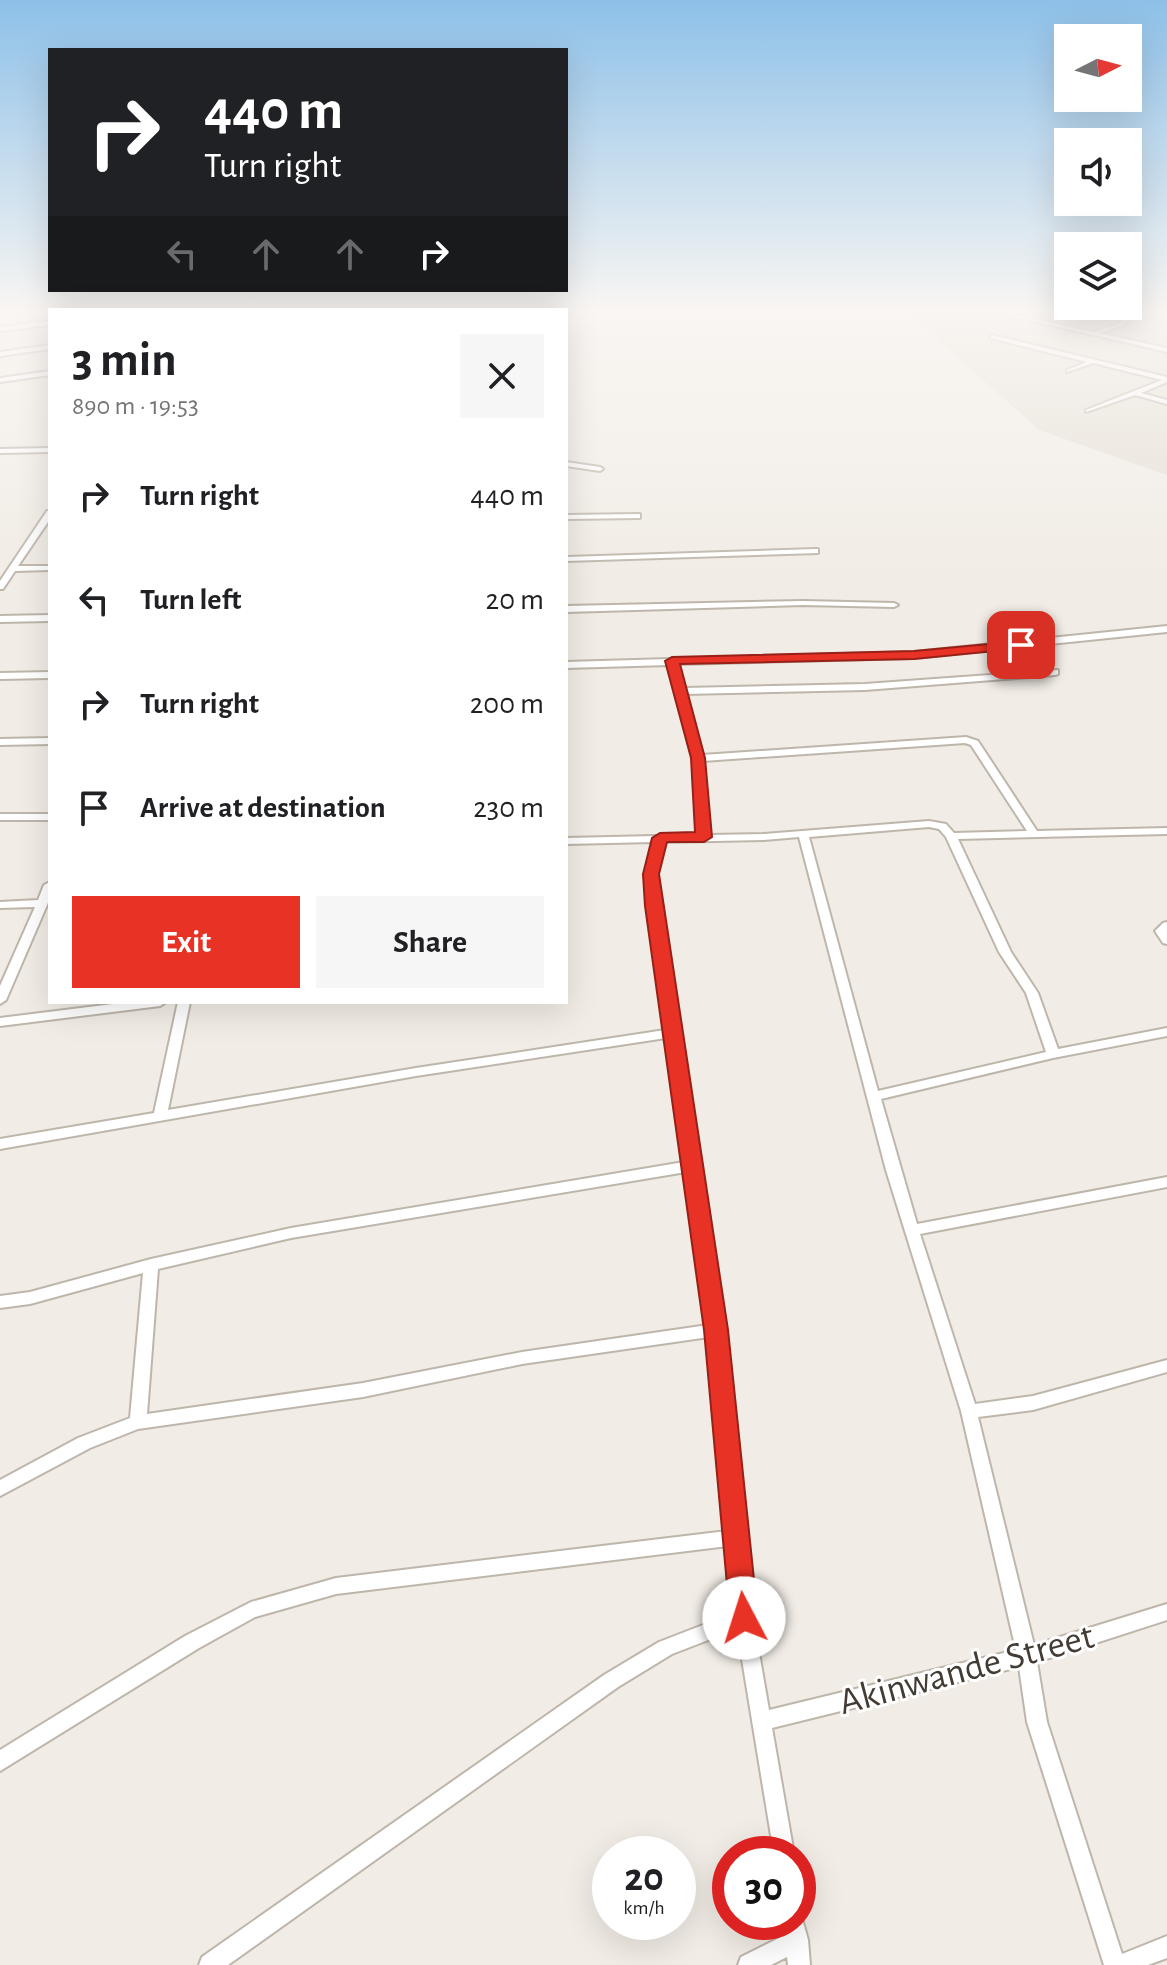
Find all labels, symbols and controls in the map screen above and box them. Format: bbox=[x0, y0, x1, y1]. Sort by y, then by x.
north arrow bbox=[1054, 24, 1142, 112]
map controls bbox=[1054, 24, 1142, 320]
icon: right bbox=[72, 80, 176, 184]
text: 440 m bbox=[204, 83, 343, 139]
button: sound bbox=[1054, 128, 1142, 216]
text: Turn right bbox=[204, 148, 341, 184]
icon: left bbox=[160, 232, 204, 276]
icon: ahead bbox=[244, 232, 288, 276]
icon: ahead bbox=[328, 232, 372, 276]
icon: right bbox=[412, 232, 456, 276]
button: layers bbox=[1054, 232, 1142, 320]
button: close bbox=[460, 334, 544, 418]
text: 3 min bbox=[72, 337, 177, 385]
text: 890 m · 19:53 bbox=[72, 393, 199, 419]
icon: right bbox=[72, 474, 116, 518]
text: Turn right bbox=[140, 481, 259, 511]
text: 440 m bbox=[470, 481, 544, 511]
icon: left bbox=[72, 578, 116, 622]
text: Turn left bbox=[140, 585, 241, 615]
text: 20 m bbox=[486, 585, 544, 615]
pin bbox=[987, 611, 1055, 679]
icon: arrive bbox=[999, 623, 1043, 667]
icon: right bbox=[72, 682, 116, 726]
text: Turn right bbox=[140, 689, 259, 719]
text: 200 m bbox=[470, 689, 544, 719]
icon: arrive bbox=[72, 786, 116, 830]
text: Arrive at destination bbox=[140, 793, 386, 823]
text: 230 m bbox=[473, 793, 544, 823]
button: Exit bbox=[72, 896, 300, 988]
button: Share bbox=[316, 896, 544, 988]
position arrow bbox=[702, 1576, 786, 1660]
street label: Akinwande Street bbox=[835, 1618, 1098, 1722]
speed limit sign: 30 bbox=[712, 1836, 816, 1940]
text: 20 bbox=[624, 1858, 664, 1898]
text: km/h bbox=[623, 1898, 665, 1918]

